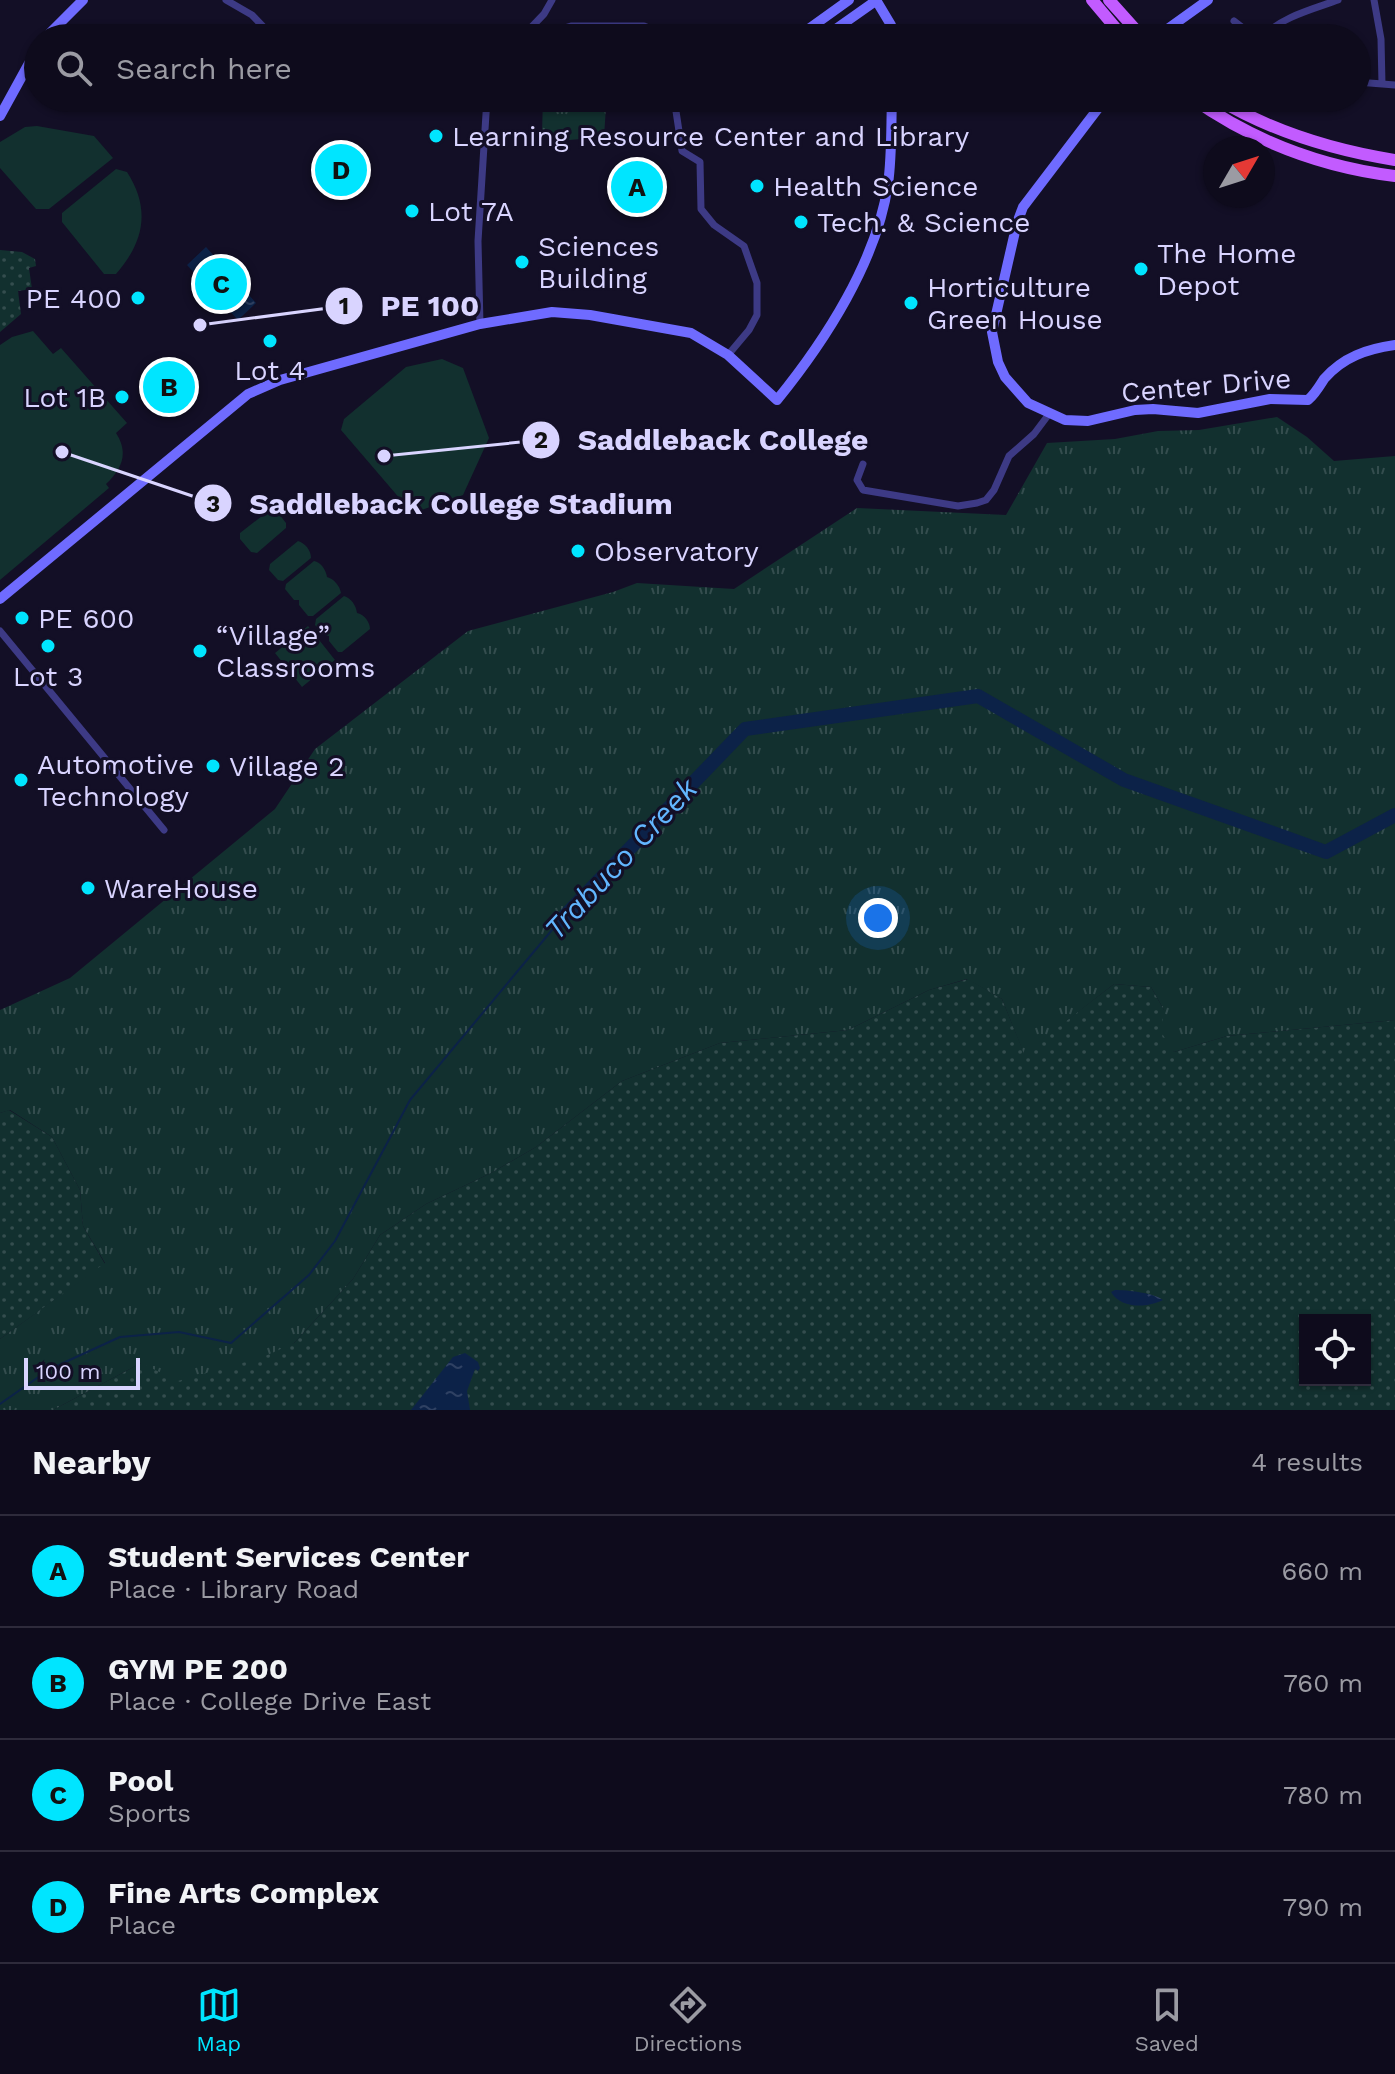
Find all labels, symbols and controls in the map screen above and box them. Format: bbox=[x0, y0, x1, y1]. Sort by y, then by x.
search box bbox=[24, 24, 1371, 112]
icon: search bbox=[52, 46, 96, 90]
text: Search here bbox=[116, 51, 292, 86]
place label: Learning Resource Center and Library bbox=[452, 120, 970, 153]
marker: Learning Resource Center and Library bbox=[427, 127, 445, 145]
north arrow bbox=[1203, 136, 1275, 208]
pin: D bbox=[315, 140, 367, 200]
pin: A bbox=[611, 157, 663, 217]
place label: Health Science bbox=[773, 170, 978, 203]
marker: Health Science bbox=[748, 177, 766, 195]
place label: Lot 7A bbox=[428, 195, 514, 228]
marker: Lot 7A bbox=[403, 202, 421, 220]
place label: Tech. & Science bbox=[817, 206, 1030, 239]
marker: Tech. & Science bbox=[792, 213, 810, 231]
place label: Sciences Building bbox=[538, 230, 659, 295]
place label: The Home Depot bbox=[1157, 237, 1296, 302]
marker: Sciences Building bbox=[513, 253, 531, 271]
pin: C bbox=[195, 254, 247, 314]
marker: The Home Depot bbox=[1132, 260, 1150, 278]
place label: Horticulture Green House bbox=[927, 271, 1103, 336]
callout: PE 100 bbox=[324, 279, 495, 333]
place label: PE 400 bbox=[26, 282, 122, 315]
text: PE 100 bbox=[381, 288, 479, 323]
marker: PE 400 bbox=[129, 289, 147, 307]
text: 1 bbox=[339, 292, 349, 320]
marker: Horticulture Green House bbox=[902, 294, 920, 312]
marker: Lot 4 bbox=[261, 332, 279, 350]
place label: Lot 4 bbox=[234, 354, 306, 387]
pin: B bbox=[143, 357, 195, 417]
street label: Center Drive bbox=[1120, 362, 1292, 409]
place label: Lot 1B bbox=[23, 381, 106, 414]
marker: Lot 1B bbox=[113, 388, 131, 406]
callout: Saddleback College bbox=[521, 413, 884, 467]
text: Saddleback College bbox=[578, 422, 868, 457]
text: 2 bbox=[534, 426, 548, 454]
callout: Saddleback College Stadium bbox=[193, 476, 689, 530]
text: Saddleback College Stadium bbox=[249, 486, 673, 521]
text: 3 bbox=[206, 490, 220, 518]
place label: Observatory bbox=[594, 535, 759, 568]
marker: Observatory bbox=[569, 542, 587, 560]
place label: PE 600 bbox=[38, 602, 134, 635]
marker: PE 600 bbox=[13, 609, 31, 627]
place label: “Village” Classrooms bbox=[216, 619, 375, 684]
marker: Lot 3 bbox=[39, 637, 57, 655]
marker: “Village” Classrooms bbox=[191, 642, 209, 660]
place label: Lot 3 bbox=[13, 660, 83, 693]
place label: Automotive Technology bbox=[37, 748, 194, 813]
place label: Village 2 bbox=[229, 750, 345, 783]
marker: Village 2 bbox=[204, 757, 222, 775]
water label: Trabuco Creek bbox=[537, 770, 705, 946]
marker: Automotive Technology bbox=[12, 771, 30, 789]
place label: WareHouse bbox=[104, 872, 258, 905]
marker: WareHouse bbox=[79, 879, 97, 897]
your location bbox=[858, 898, 898, 938]
map controls bbox=[1299, 1314, 1371, 1386]
button: locate bbox=[1299, 1314, 1371, 1386]
scale bar bbox=[24, 1354, 140, 1390]
text: 100 m bbox=[36, 1359, 100, 1384]
text: Nearby bbox=[32, 1442, 151, 1482]
text: 4 results bbox=[1251, 1447, 1363, 1477]
text: Student Services Center bbox=[108, 1539, 469, 1574]
text: A bbox=[49, 1556, 67, 1586]
text: 660 m bbox=[1282, 1556, 1363, 1586]
text: Place · Library Road bbox=[108, 1574, 359, 1604]
text: GYM PE 200 bbox=[108, 1651, 288, 1686]
text: B bbox=[49, 1668, 67, 1698]
text: 760 m bbox=[1283, 1668, 1363, 1698]
text: Place · College Drive East bbox=[108, 1686, 431, 1716]
text: Pool bbox=[108, 1763, 173, 1798]
text: C bbox=[49, 1780, 67, 1810]
text: 780 m bbox=[1283, 1780, 1363, 1810]
text: Sports bbox=[108, 1798, 191, 1828]
text: Fine Arts Complex bbox=[108, 1875, 379, 1910]
text: D bbox=[49, 1892, 67, 1922]
text: 790 m bbox=[1283, 1892, 1363, 1922]
text: Place bbox=[108, 1910, 176, 1940]
tab: Map bbox=[196, 1983, 241, 2056]
tab: Directions bbox=[634, 1983, 742, 2056]
tab: Saved bbox=[1135, 1983, 1199, 2056]

